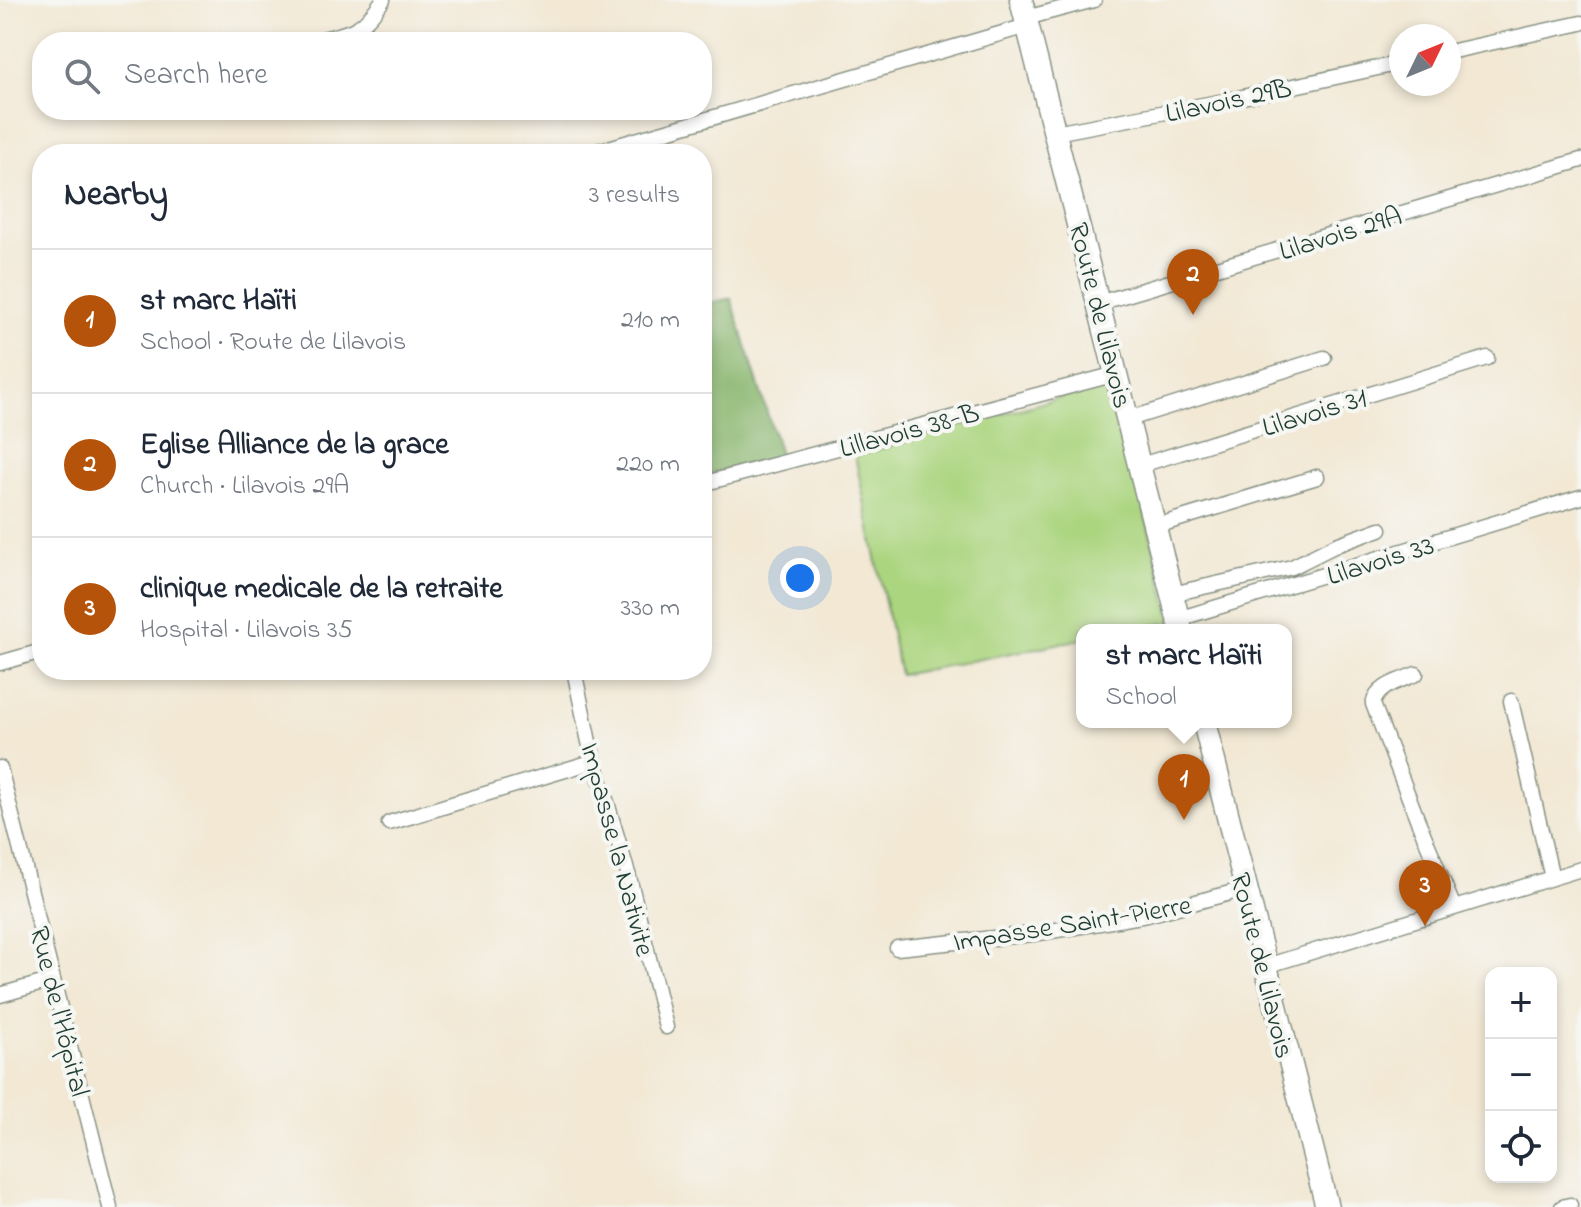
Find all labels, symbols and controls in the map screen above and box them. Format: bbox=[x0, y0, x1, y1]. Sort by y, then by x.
north arrow bbox=[1389, 24, 1461, 96]
search box bbox=[32, 32, 712, 120]
icon: search bbox=[60, 54, 104, 98]
text: Search here bbox=[124, 54, 268, 98]
street label: Lilavois 29B bbox=[1162, 69, 1296, 136]
text: Nearby bbox=[64, 171, 168, 221]
text: 3 results bbox=[589, 177, 680, 215]
street label: Lilavois 29A bbox=[1275, 197, 1407, 273]
street label: Route de Lilavois bbox=[1056, 219, 1141, 413]
pin: 2 bbox=[1167, 249, 1219, 315]
text: st marc Haïti bbox=[140, 280, 297, 324]
text: 1 bbox=[86, 302, 94, 340]
text: 210 m bbox=[621, 302, 680, 340]
text: School · Route de Lilavois bbox=[140, 324, 406, 362]
street label: Lilavois 31 bbox=[1258, 379, 1372, 450]
street label: Lillavois 38-B bbox=[836, 394, 984, 471]
text: Eglise Alliance de la grace bbox=[140, 424, 449, 468]
text: 2 bbox=[84, 446, 96, 484]
text: 220 m bbox=[616, 446, 680, 484]
text: Church · Lilavois 29A bbox=[140, 468, 349, 506]
street label: Lilavois 33 bbox=[1322, 527, 1440, 598]
your location bbox=[780, 558, 820, 598]
text: clinique medicale de la retraite bbox=[140, 568, 503, 612]
text: 3 bbox=[85, 590, 95, 628]
text: 330 m bbox=[621, 590, 680, 628]
text: Hospital · Lilavois 35 bbox=[140, 612, 353, 650]
popup bbox=[1076, 624, 1292, 728]
text: st marc Haïti bbox=[1106, 635, 1262, 679]
text: School bbox=[1106, 679, 1177, 717]
street label: Impasse la Nativite bbox=[567, 738, 664, 962]
pin: 1 bbox=[1158, 754, 1210, 820]
pin: 3 bbox=[1399, 860, 1451, 926]
street label: Route de Lilavois bbox=[1218, 869, 1303, 1063]
street label: Impasse Saint-Pierre bbox=[951, 886, 1195, 965]
street label: Rue de l'Hôpital bbox=[17, 922, 99, 1101]
map controls bbox=[1485, 967, 1557, 1183]
button: + bbox=[1485, 967, 1557, 1039]
button: − bbox=[1485, 1039, 1557, 1111]
button: locate bbox=[1485, 1111, 1557, 1183]

